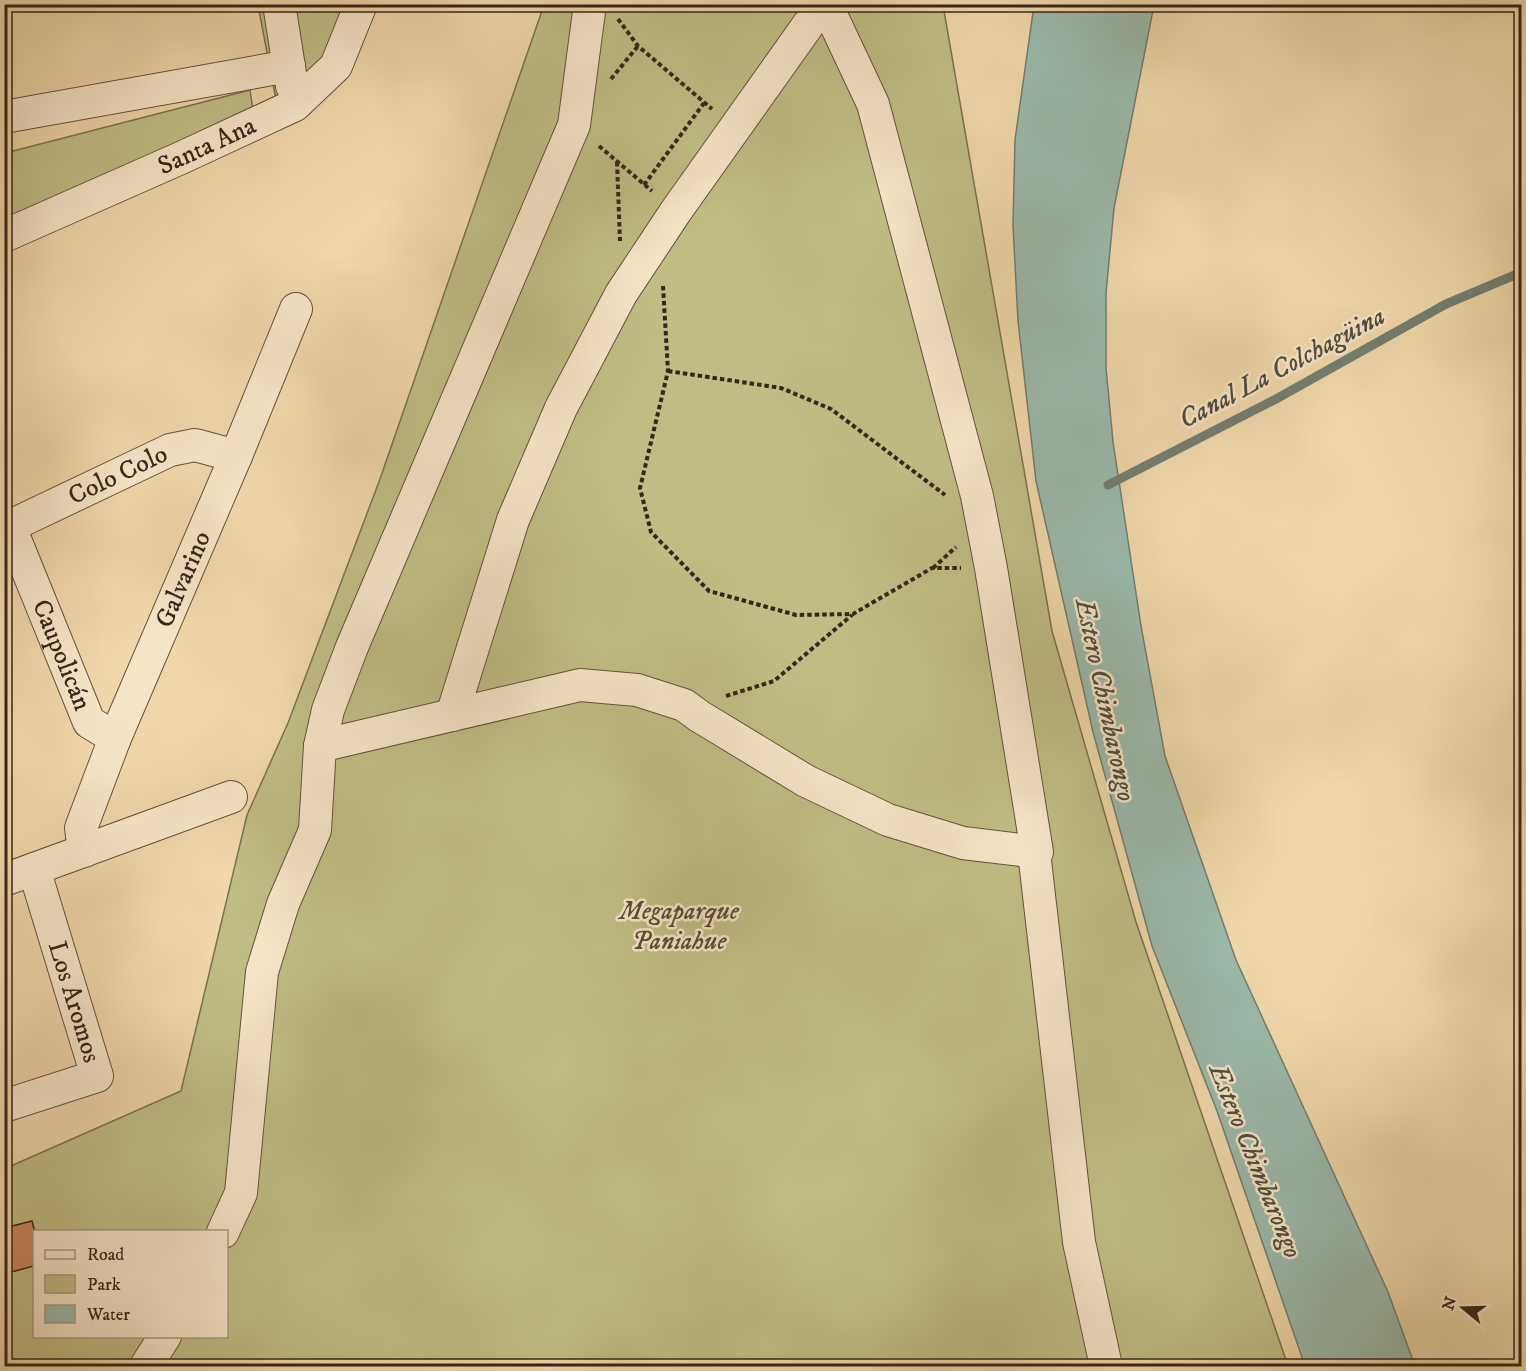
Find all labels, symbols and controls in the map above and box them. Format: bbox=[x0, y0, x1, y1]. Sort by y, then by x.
street label: Santa Ana bbox=[153, 109, 261, 183]
water label: Canal La Colchagüina bbox=[1173, 299, 1391, 437]
street label: Colo Colo bbox=[63, 437, 173, 513]
street label: Galvarino bbox=[148, 526, 218, 633]
water label: Estero Chimbarongo bbox=[1066, 594, 1143, 805]
street label: Caupolicán bbox=[25, 595, 99, 716]
park label: Megaparque Paniahue bbox=[617, 895, 740, 958]
street label: Los Aromos bbox=[40, 937, 108, 1067]
water label: Estero Chimbarongo bbox=[1200, 1057, 1309, 1263]
legend bbox=[33, 1230, 228, 1338]
text: Road bbox=[87, 1244, 124, 1266]
text: Park bbox=[87, 1274, 121, 1296]
north arrow bbox=[1433, 1278, 1493, 1338]
text: N bbox=[1438, 1294, 1461, 1313]
text: Water bbox=[86, 1304, 130, 1326]

